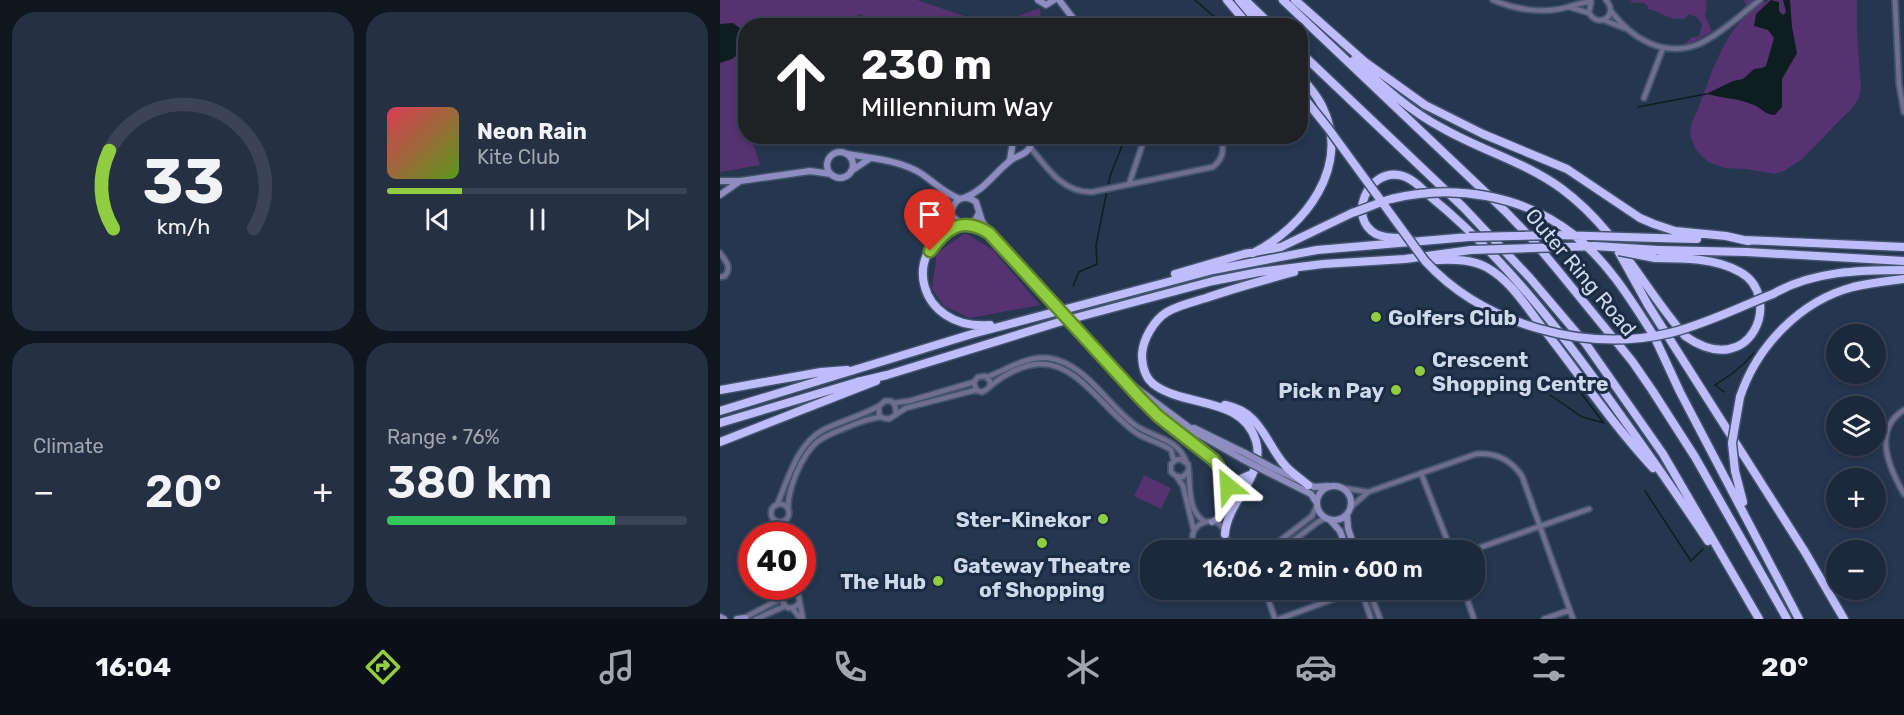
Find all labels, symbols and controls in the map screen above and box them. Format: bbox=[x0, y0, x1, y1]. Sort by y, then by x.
text: 230 m bbox=[861, 40, 992, 90]
icon: ahead bbox=[762, 42, 840, 120]
text: Millennium Way bbox=[861, 91, 1053, 123]
text: Neon Rain bbox=[477, 118, 587, 145]
text: 33 bbox=[142, 145, 224, 219]
text: Kite Club bbox=[477, 145, 560, 169]
pin bbox=[904, 189, 955, 251]
icon: arrive bbox=[913, 198, 946, 231]
icon: previous bbox=[421, 203, 454, 236]
icon: pause bbox=[521, 203, 554, 236]
icon: next bbox=[621, 203, 654, 236]
street label: Outer Ring Road bbox=[1520, 203, 1642, 341]
text: km/h bbox=[156, 214, 210, 239]
place label: Golfers Club bbox=[1388, 305, 1517, 330]
marker: Golfers Club bbox=[1369, 310, 1383, 324]
map controls bbox=[1826, 324, 1886, 600]
button: search bbox=[1826, 324, 1886, 384]
place label: Crescent Shopping Centre bbox=[1432, 347, 1609, 396]
marker: Crescent Shopping Centre bbox=[1413, 364, 1427, 378]
place label: Pick n Pay bbox=[1278, 378, 1384, 403]
marker: Pick n Pay bbox=[1389, 383, 1403, 397]
button: layers bbox=[1826, 396, 1886, 456]
text: Range · 76% bbox=[387, 425, 500, 449]
text: Climate bbox=[33, 434, 104, 458]
position arrow bbox=[1196, 454, 1260, 518]
text: 380 km bbox=[387, 456, 552, 509]
text: 20° bbox=[145, 465, 222, 518]
button: + bbox=[1826, 468, 1886, 528]
text: − bbox=[33, 472, 54, 511]
text: + bbox=[312, 472, 333, 511]
place label: Ster-Kinekor bbox=[956, 507, 1091, 532]
marker: Ster-Kinekor bbox=[1096, 512, 1110, 526]
speed limit sign: 40 bbox=[738, 522, 816, 600]
marker: Gateway Theatre of Shopping bbox=[1035, 536, 1049, 550]
button: − bbox=[1826, 540, 1886, 600]
place label: Gateway Theatre of Shopping bbox=[953, 553, 1131, 602]
text: 16:06 · 2 min · 600 m bbox=[1202, 556, 1423, 583]
place label: The Hub bbox=[840, 569, 926, 594]
marker: The Hub bbox=[931, 574, 945, 588]
icon: directions bbox=[362, 646, 404, 688]
icon: music bbox=[596, 646, 638, 688]
icon: phone bbox=[829, 646, 871, 688]
icon: climate bbox=[1062, 646, 1104, 688]
icon: car bbox=[1295, 646, 1337, 688]
icon: filters bbox=[1528, 646, 1570, 688]
text: 16:04 bbox=[96, 651, 171, 683]
text: 20° bbox=[1761, 651, 1808, 683]

